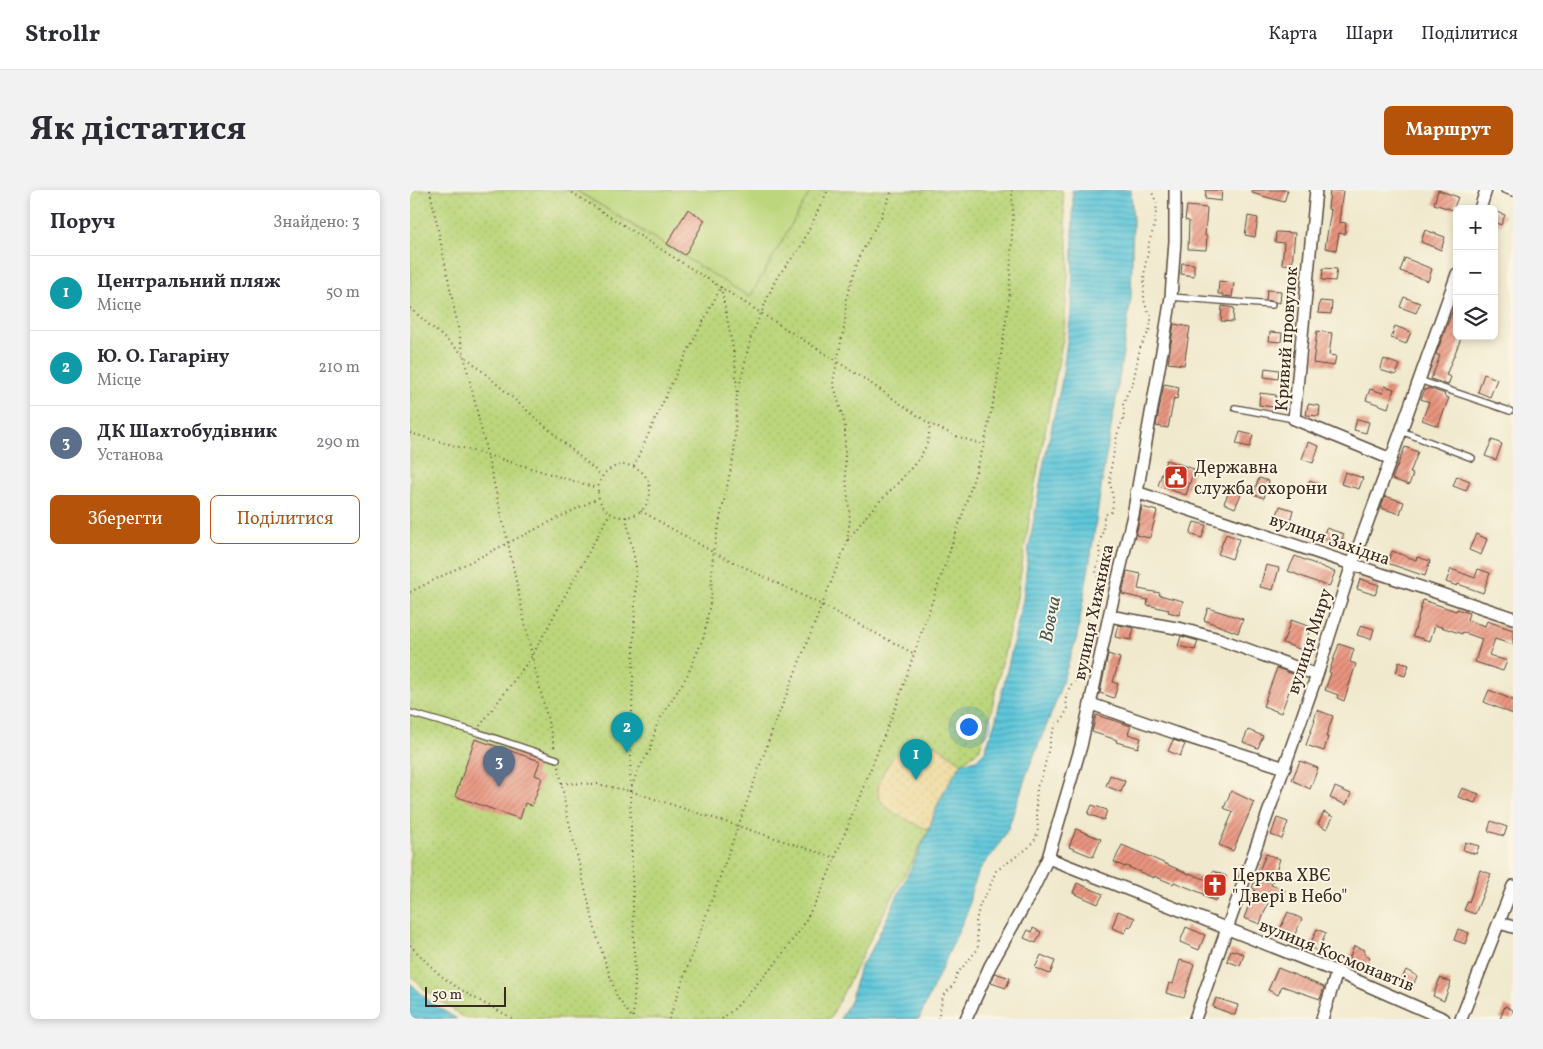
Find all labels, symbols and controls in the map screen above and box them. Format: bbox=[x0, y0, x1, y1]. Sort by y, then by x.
text: Strollr bbox=[25, 18, 100, 52]
text: Карта bbox=[1269, 22, 1317, 47]
text: Шари bbox=[1345, 22, 1393, 47]
text: Поділитися bbox=[1421, 22, 1518, 47]
text: Як дістатися bbox=[30, 106, 246, 154]
button: Маршрут bbox=[1384, 106, 1513, 155]
map controls bbox=[1453, 205, 1498, 340]
button: + bbox=[1453, 205, 1498, 250]
text: Поруч bbox=[50, 208, 115, 237]
text: Знайдено: 3 bbox=[273, 212, 360, 234]
button: − bbox=[1453, 250, 1498, 295]
street label: Кривий провулок bbox=[1270, 265, 1305, 412]
text: Центральний пляж bbox=[97, 269, 281, 295]
text: 1 bbox=[63, 282, 69, 304]
text: 50 m bbox=[326, 282, 360, 304]
text: Місце bbox=[97, 295, 141, 317]
button: layers bbox=[1453, 295, 1498, 340]
text: Ю. О. Гагаріну bbox=[97, 344, 229, 370]
text: 2 bbox=[62, 357, 70, 379]
text: 210 m bbox=[318, 357, 360, 379]
text: Місце bbox=[97, 370, 141, 392]
text: ДК Шахтобудівник bbox=[97, 419, 277, 445]
text: 3 bbox=[62, 432, 70, 454]
text: 290 m bbox=[316, 432, 360, 454]
text: Установа bbox=[97, 445, 163, 467]
place label: Державна служба охорони bbox=[1194, 456, 1327, 502]
public building icon: Державна служба охорони bbox=[1163, 464, 1189, 490]
button: Зберегти bbox=[50, 495, 200, 544]
button: Поділитися bbox=[210, 495, 360, 544]
street label: вулиця Західна bbox=[1266, 508, 1393, 573]
street label: вулиця Хижняка bbox=[1068, 542, 1121, 683]
street label: вулиця Миру bbox=[1282, 585, 1339, 698]
water label: Вовча bbox=[1034, 594, 1068, 645]
pin: 2 bbox=[611, 712, 643, 753]
your location bbox=[956, 714, 982, 740]
pin: 1 bbox=[900, 739, 932, 780]
pin: 3 bbox=[483, 746, 515, 787]
place label: Церква ХВЄ "Двері в Небо" bbox=[1232, 864, 1347, 910]
church icon: Церква ХВЄ "Двері в Небо" bbox=[1202, 872, 1228, 898]
street label: вулиця Космонавтів bbox=[1255, 914, 1418, 999]
scale bar bbox=[425, 984, 506, 1007]
text: 50 m bbox=[432, 986, 462, 1005]

